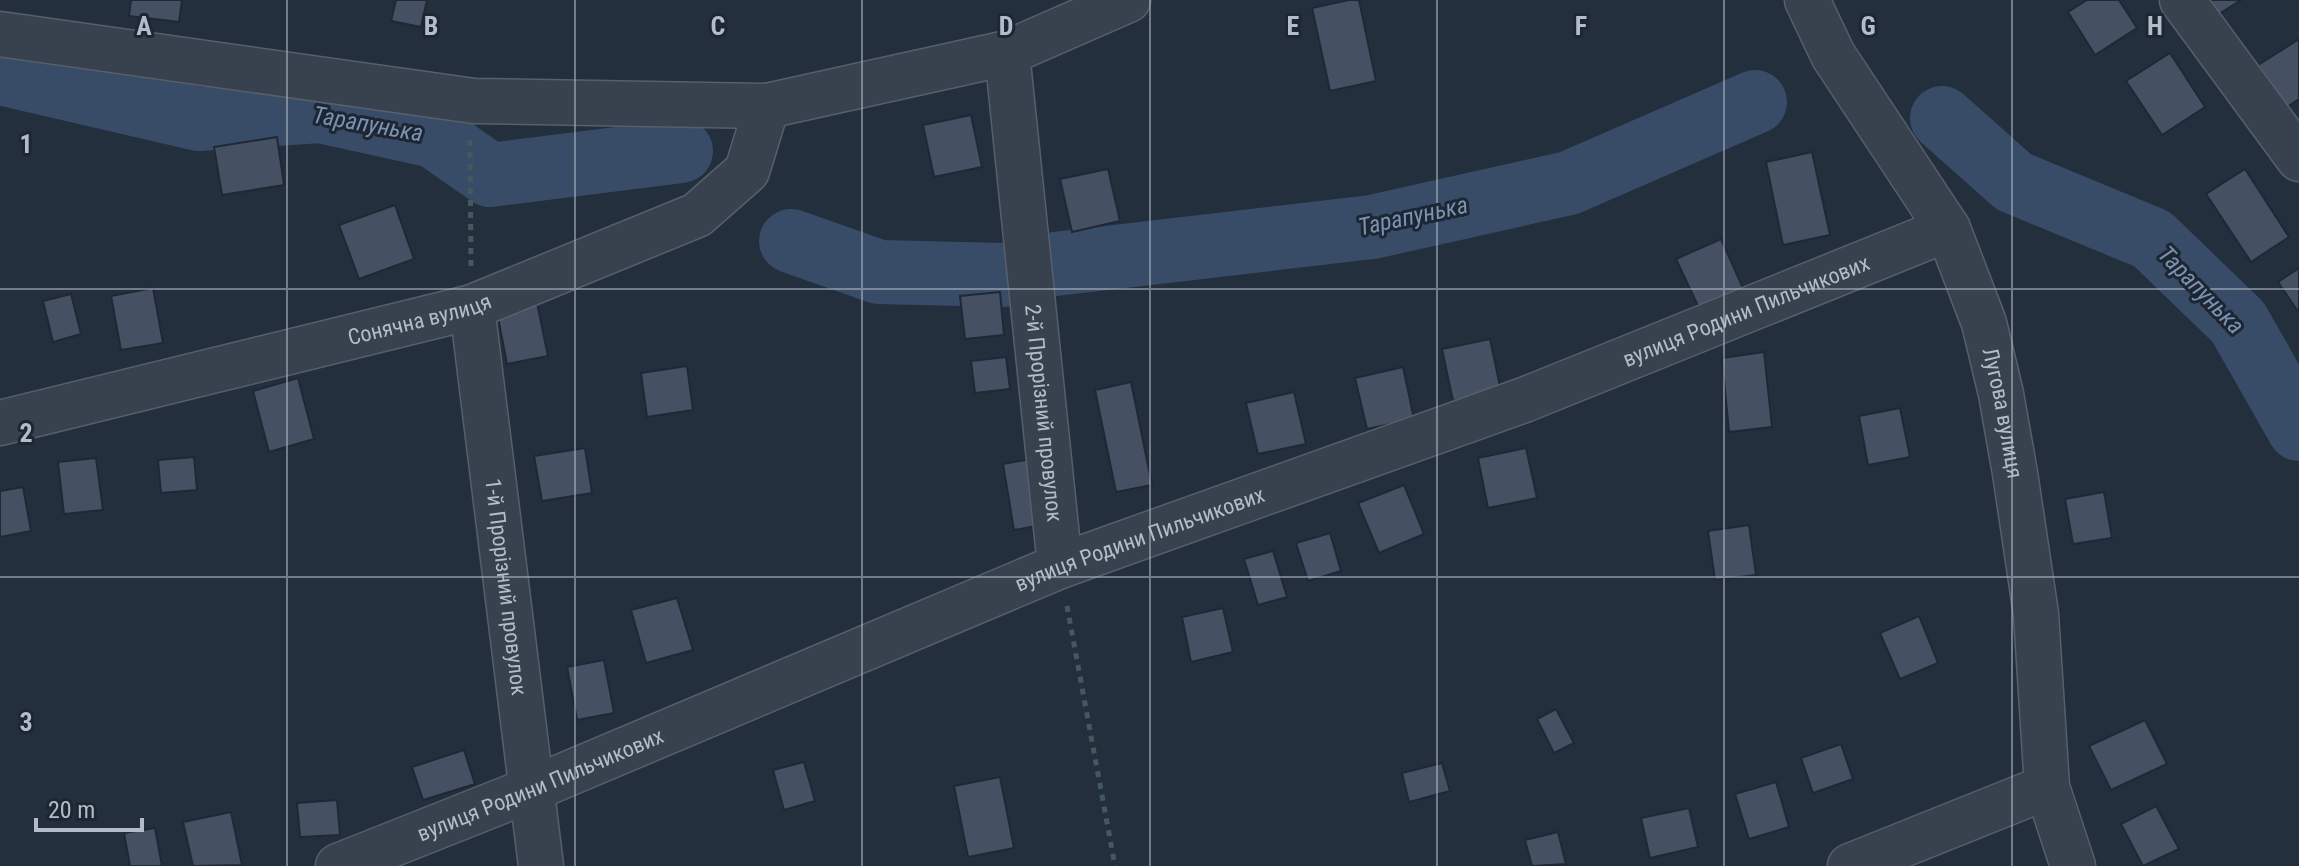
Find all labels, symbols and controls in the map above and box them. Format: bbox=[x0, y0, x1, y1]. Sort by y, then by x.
text: A bbox=[136, 11, 152, 41]
text: B bbox=[424, 11, 438, 41]
text: C bbox=[711, 11, 726, 41]
text: D bbox=[999, 11, 1013, 41]
text: E bbox=[1287, 11, 1300, 41]
text: F bbox=[1575, 11, 1587, 41]
text: G bbox=[1860, 11, 1876, 41]
text: H bbox=[2147, 11, 2163, 41]
water label: Тарапунька bbox=[311, 101, 425, 147]
text: 1 bbox=[19, 129, 33, 159]
water label: Тарапунька bbox=[1356, 191, 1470, 241]
water label: Тарапунька bbox=[2152, 240, 2250, 340]
street label: вулиця Родини Пильчикових bbox=[1619, 250, 1873, 372]
street label: Сонячна вулиця bbox=[345, 288, 495, 350]
street label: 2-й Прорізний провулок bbox=[1020, 303, 1067, 523]
street label: Лугова вулиця bbox=[1977, 345, 2028, 480]
text: 2 bbox=[19, 418, 33, 448]
street label: 1-й Прорізний провулок bbox=[480, 477, 532, 697]
street label: вулиця Родини Пильчикових bbox=[1011, 482, 1268, 597]
text: 3 bbox=[19, 707, 33, 737]
street label: вулиця Родини Пильчикових bbox=[414, 723, 667, 846]
scale bar bbox=[36, 782, 142, 832]
text: 20 m bbox=[48, 796, 95, 824]

